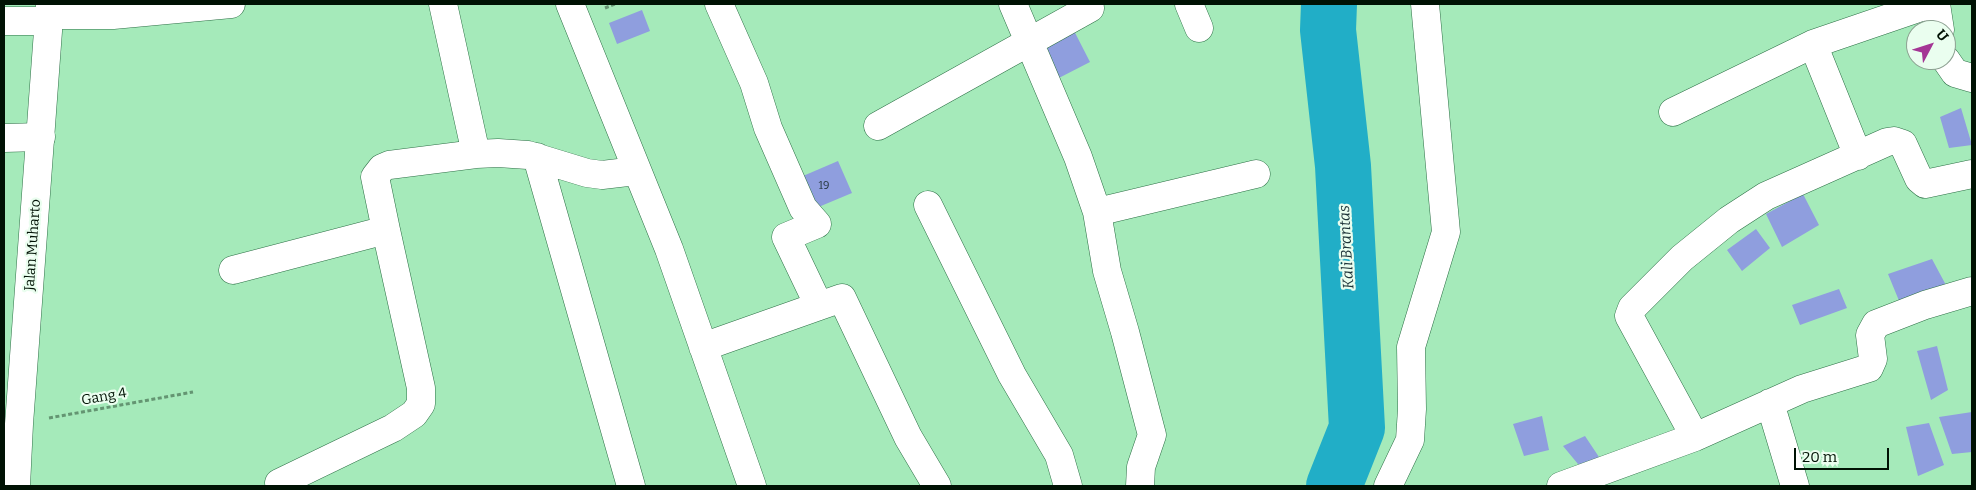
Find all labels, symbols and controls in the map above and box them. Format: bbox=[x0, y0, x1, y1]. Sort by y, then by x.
north arrow bbox=[1906, 20, 1956, 70]
text: U bbox=[1932, 26, 1952, 45]
house number: 19 bbox=[819, 179, 829, 193]
street label: Jalan Muharto bbox=[21, 199, 45, 291]
water label: Kali Brantas bbox=[1336, 205, 1358, 289]
street label: Gang 4 bbox=[80, 385, 128, 409]
scale bar bbox=[1796, 438, 1891, 470]
text: 20 m bbox=[1802, 448, 1837, 466]

